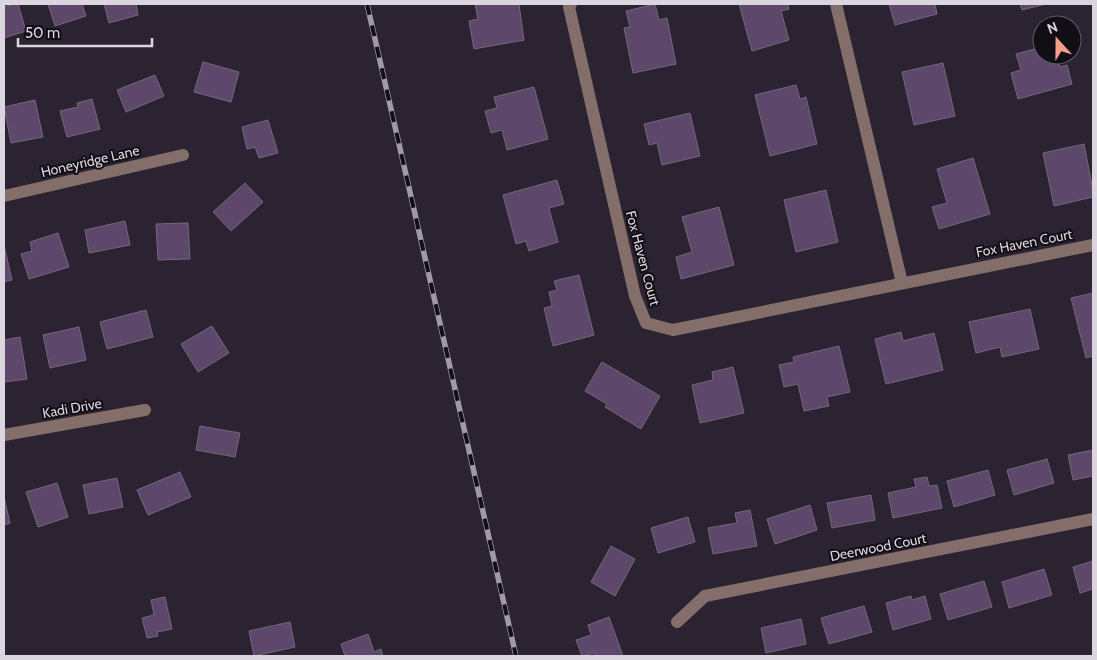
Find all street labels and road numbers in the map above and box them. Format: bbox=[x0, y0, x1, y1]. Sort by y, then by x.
street label: Honeyridge Lane bbox=[39, 141, 141, 181]
street label: Fox Haven Court bbox=[622, 209, 664, 308]
street label: Fox Haven Court bbox=[974, 225, 1074, 261]
street label: Kadi Drive bbox=[41, 394, 103, 422]
street label: Deerwood Court bbox=[828, 529, 928, 565]

